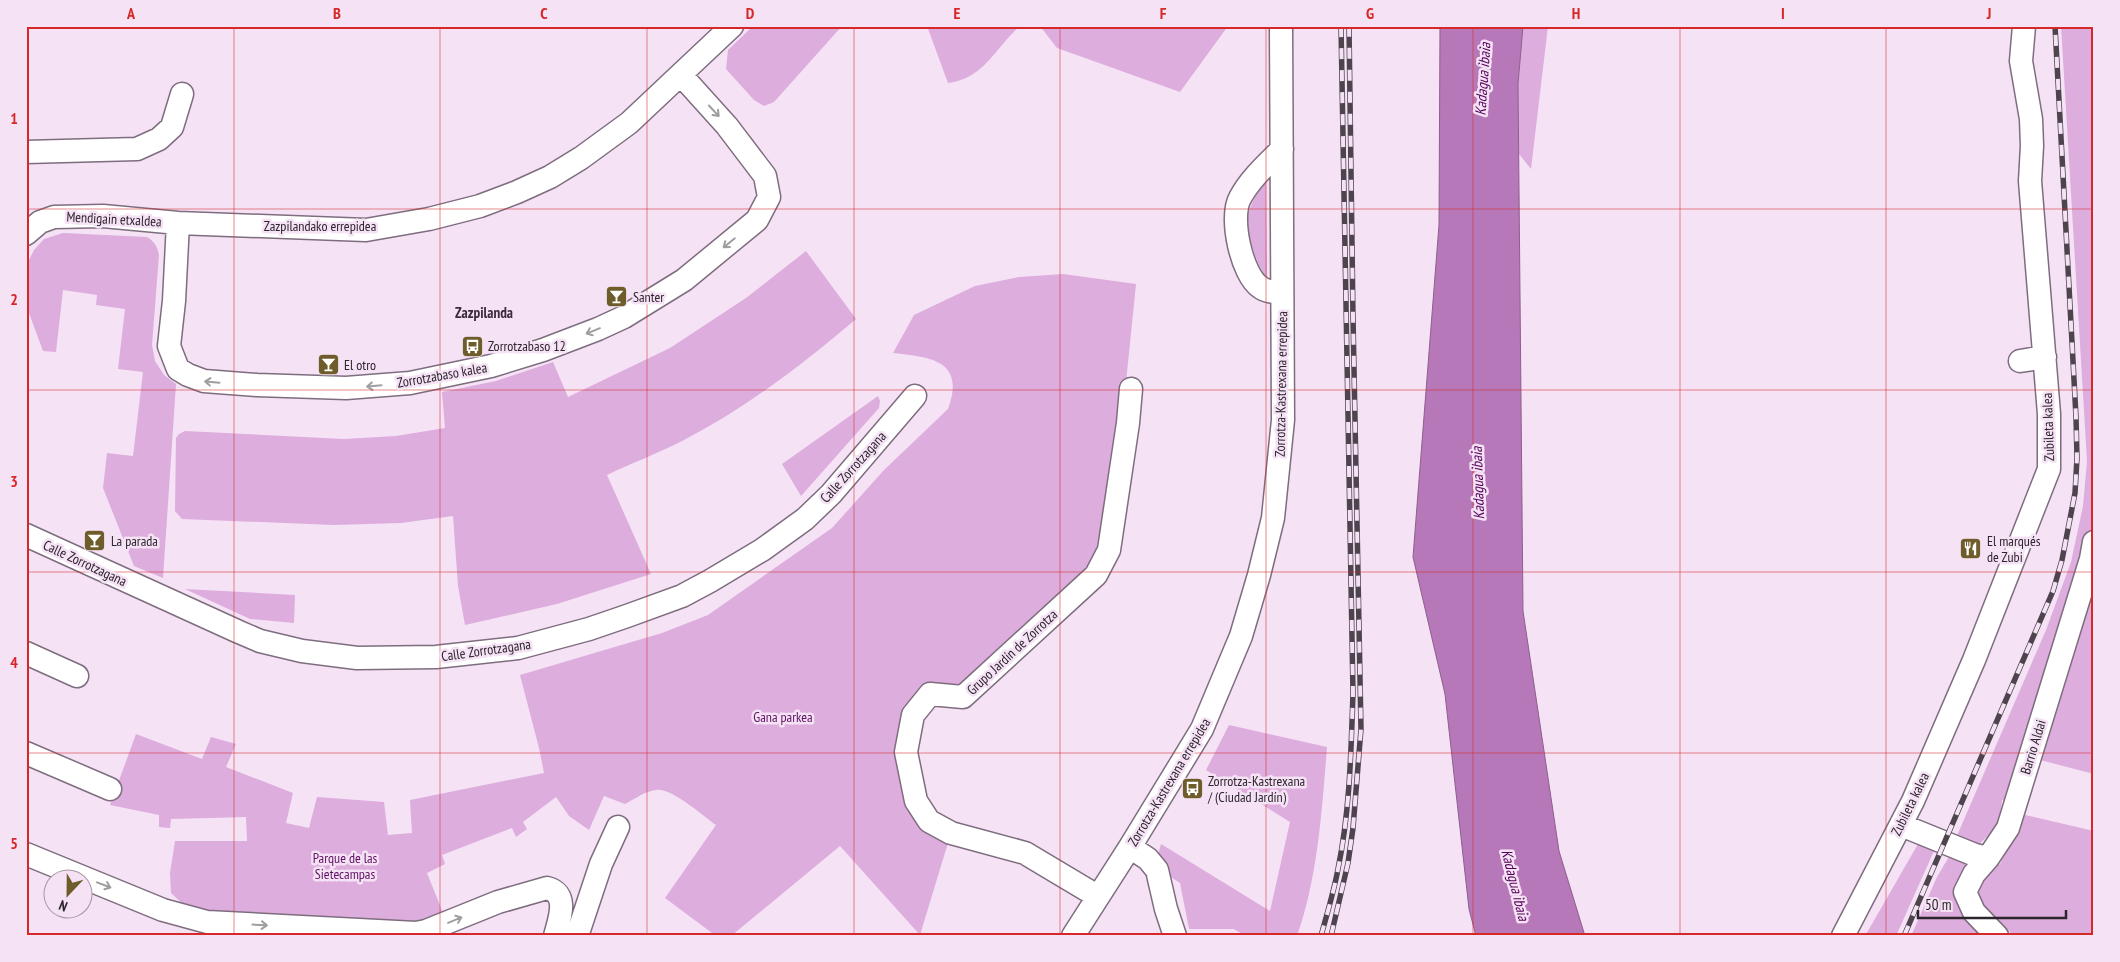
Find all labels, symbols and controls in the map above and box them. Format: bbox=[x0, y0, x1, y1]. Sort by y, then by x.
text: A bbox=[126, 3, 136, 23]
text: B bbox=[333, 3, 341, 23]
text: C bbox=[540, 3, 548, 23]
text: D bbox=[746, 3, 755, 23]
text: E bbox=[954, 3, 961, 23]
text: F bbox=[1160, 3, 1167, 23]
text: G bbox=[1366, 3, 1374, 23]
text: H bbox=[1572, 3, 1580, 23]
text: I bbox=[1781, 3, 1785, 23]
text: J bbox=[1986, 3, 1991, 23]
water label: Kadagua ibaia bbox=[1470, 41, 1495, 116]
one-way arrow bbox=[708, 105, 720, 118]
text: 1 bbox=[10, 108, 18, 128]
street label: Mendigain etxaldea bbox=[66, 208, 162, 230]
street label: Zazpilandako errepidea bbox=[264, 217, 376, 235]
one-way arrow bbox=[723, 237, 736, 248]
bar icon: Santer bbox=[605, 285, 629, 309]
place label: Santer bbox=[633, 288, 664, 306]
text: 2 bbox=[10, 289, 18, 309]
district label: Zazpilanda bbox=[455, 303, 513, 322]
street label: Zorrotza-Kastrexana errepidea bbox=[1271, 311, 1291, 457]
one-way arrow bbox=[586, 327, 602, 336]
bus stop icon: Zorrotzabaso 12 bbox=[460, 334, 484, 358]
place label: Zorrotzabaso 12 bbox=[488, 337, 566, 355]
bar icon: El otro bbox=[316, 353, 340, 377]
place label: El otro bbox=[344, 356, 376, 374]
street label: Zorrotzabaso kalea bbox=[396, 358, 488, 392]
one-way arrow bbox=[205, 377, 221, 387]
one-way arrow bbox=[367, 381, 383, 390]
street label: Zubileta kalea bbox=[2038, 393, 2058, 461]
street label: Calle Zorrotzagana bbox=[816, 427, 890, 507]
water label: Kadagua ibaia bbox=[1467, 445, 1488, 520]
text: 3 bbox=[10, 471, 18, 491]
bar icon: La parada bbox=[83, 529, 107, 553]
place label: La parada bbox=[111, 532, 158, 550]
place label: El marqués de Zubi bbox=[1987, 532, 2041, 566]
street label: Calle Zorrotzagana bbox=[40, 536, 130, 590]
restaurant icon: El marqués de Zubi bbox=[1959, 537, 1983, 561]
street label: Grupo Jardín de Zorrotza bbox=[963, 605, 1061, 699]
street label: Calle Zorrotzagana bbox=[440, 635, 532, 665]
text: 4 bbox=[10, 652, 18, 672]
park label: Gana parkea bbox=[753, 708, 813, 726]
street label: Zorrotza-Kastrexana errepidea bbox=[1124, 715, 1214, 849]
street label: Barrio Aldai bbox=[2016, 718, 2050, 776]
street label: Zubileta kalea bbox=[1887, 769, 1933, 839]
place label: Zorrotza-Kastrexana / (Ciudad Jardín) bbox=[1207, 772, 1305, 806]
bus stop icon: Zorrotza-Kastrexana / (Ciudad Jardín) bbox=[1180, 777, 1204, 801]
text: 5 bbox=[10, 833, 18, 853]
water label: Kadagua ibaia bbox=[1497, 847, 1534, 923]
park label: Parque de las Sietecampas bbox=[313, 849, 378, 883]
north arrow bbox=[42, 870, 92, 920]
one-way arrow bbox=[96, 881, 111, 890]
scale bar bbox=[1918, 887, 2065, 919]
text: 50 m bbox=[1925, 895, 1951, 914]
text: N bbox=[56, 896, 70, 916]
one-way arrow bbox=[447, 914, 462, 924]
one-way arrow bbox=[252, 921, 268, 930]

